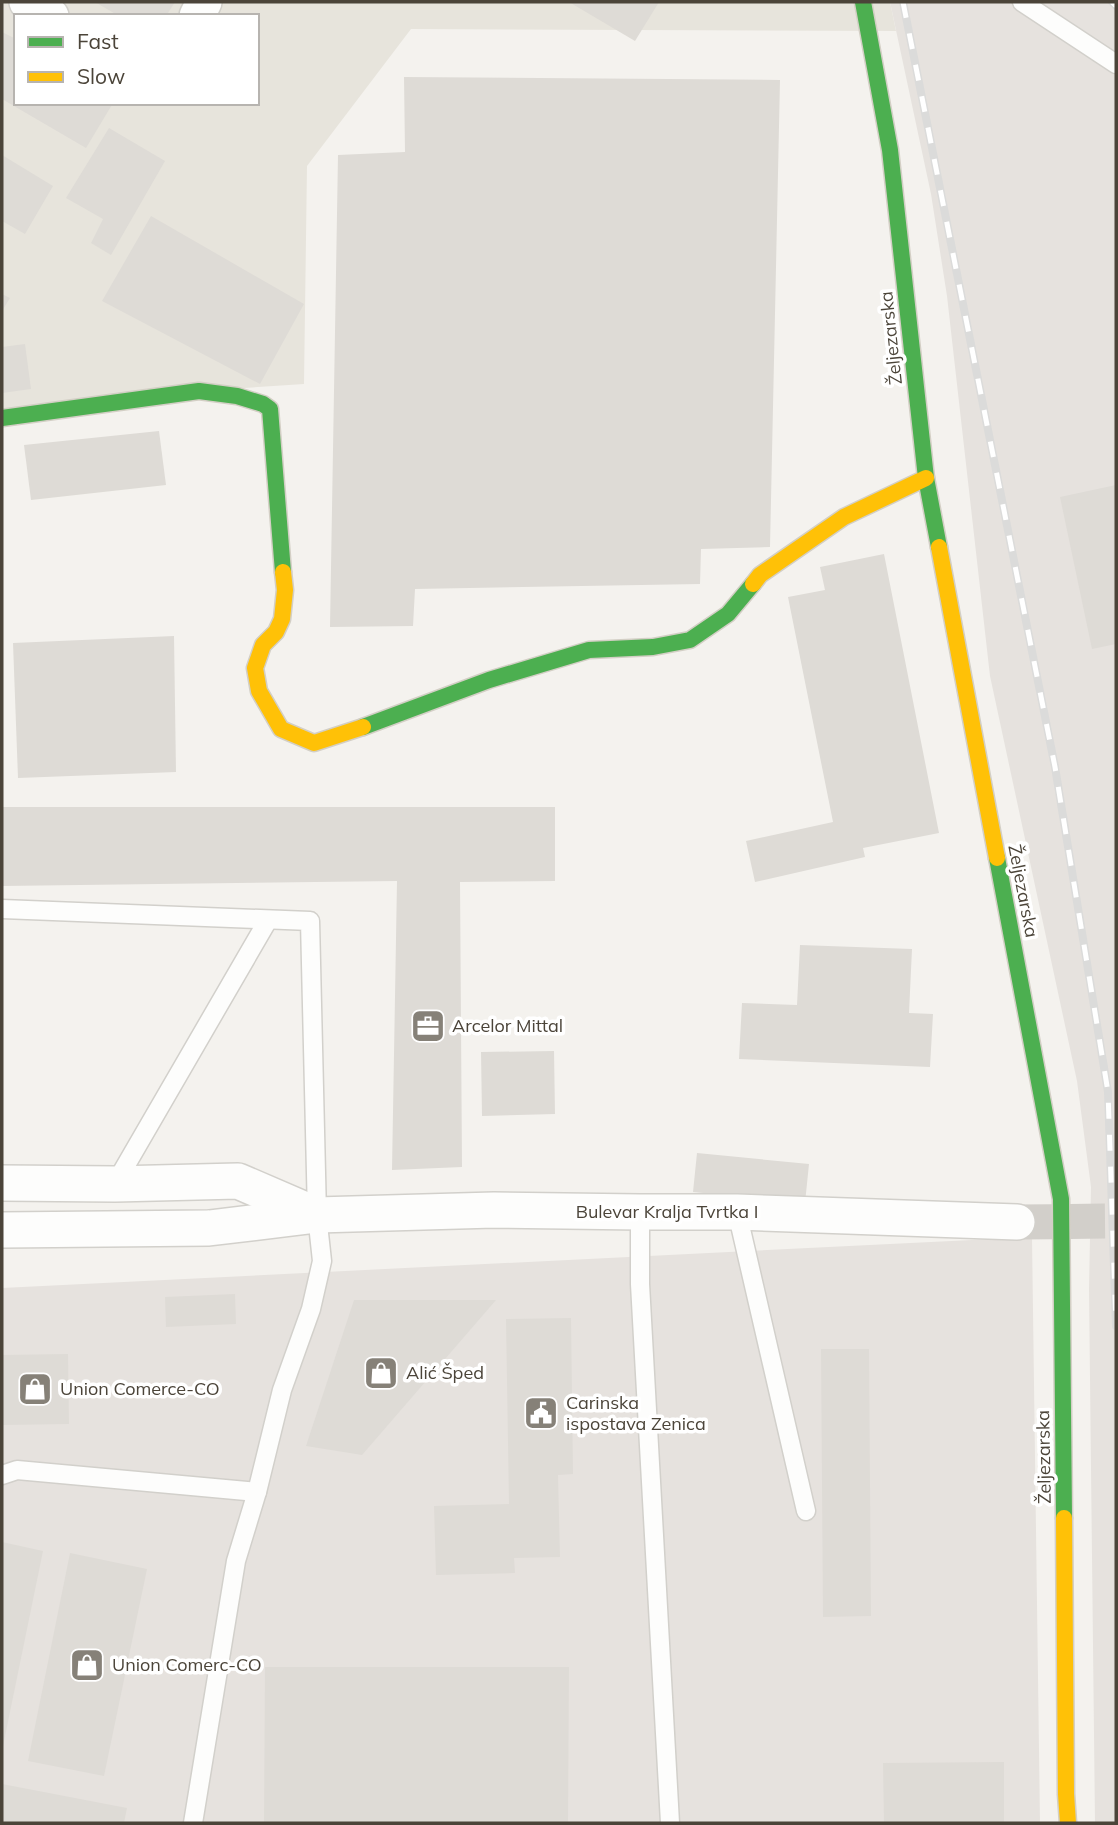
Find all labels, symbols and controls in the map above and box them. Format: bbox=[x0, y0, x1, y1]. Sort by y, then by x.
legend bbox=[14, 14, 259, 105]
text: Fast bbox=[77, 28, 119, 54]
text: Slow bbox=[77, 63, 125, 89]
street label: Željezarska bbox=[874, 290, 907, 386]
street label: Željezarska bbox=[1003, 843, 1044, 939]
office icon: Arcelor Mittal bbox=[409, 1007, 447, 1045]
place label: Arcelor Mittal bbox=[452, 1014, 563, 1037]
street label: Bulevar Kralja Tvrtka I bbox=[576, 1200, 758, 1223]
shop icon: Alić Šped bbox=[362, 1354, 400, 1392]
place label: Alić Šped bbox=[406, 1361, 484, 1384]
shop icon: Union Comerce-CO bbox=[16, 1370, 54, 1408]
place label: Union Comerce-CO bbox=[60, 1377, 220, 1400]
place label: Carinska ispostava Zenica bbox=[566, 1391, 706, 1435]
public building icon: Carinska ispostava Zenica bbox=[522, 1394, 560, 1432]
street label: Željezarska bbox=[1031, 1410, 1056, 1504]
shop icon: Union Comerc-CO bbox=[68, 1646, 106, 1684]
place label: Union Comerc-CO bbox=[112, 1653, 262, 1676]

